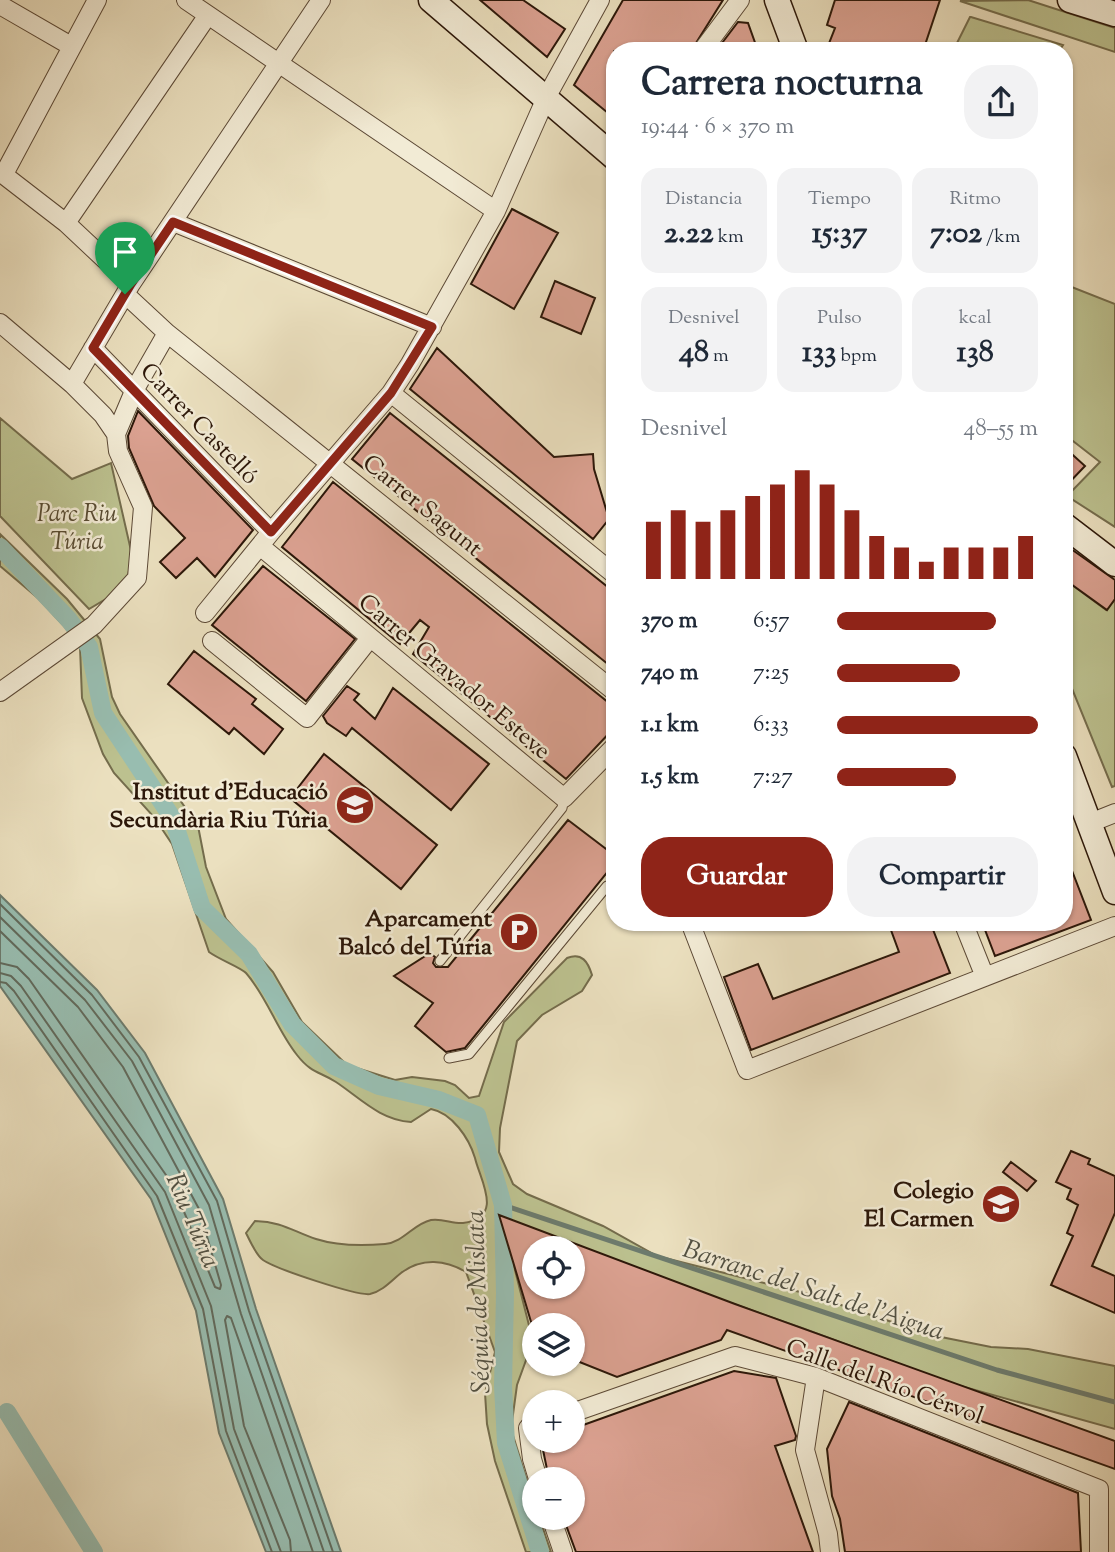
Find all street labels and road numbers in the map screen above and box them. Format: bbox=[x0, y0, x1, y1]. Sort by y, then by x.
street label: Carrer Castelló bbox=[131, 356, 266, 493]
street label: Carrer Sagunt bbox=[354, 447, 489, 566]
street label: Carrer Gravador Esteve bbox=[350, 587, 557, 768]
street label: Calle del Río Cérvol bbox=[781, 1331, 988, 1435]

